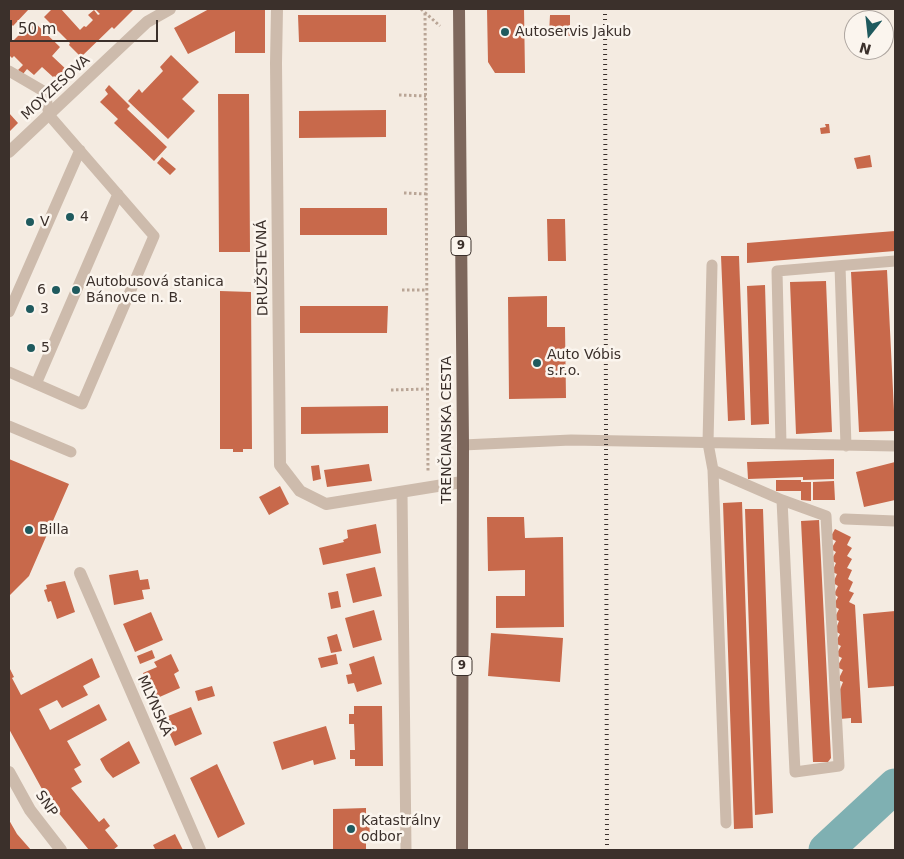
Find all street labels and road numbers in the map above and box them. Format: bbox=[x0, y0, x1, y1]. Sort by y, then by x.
street label: MOYZESOVA bbox=[18, 52, 94, 124]
street label: DRUŽSTEVNÁ bbox=[254, 220, 272, 316]
road number: 9 bbox=[451, 237, 471, 256]
street label: TRENČIANSKA CESTA bbox=[439, 356, 455, 504]
road number: 9 bbox=[452, 656, 472, 676]
street label: MLYNSKÁ bbox=[133, 673, 175, 739]
street label: SNP bbox=[31, 788, 61, 820]

